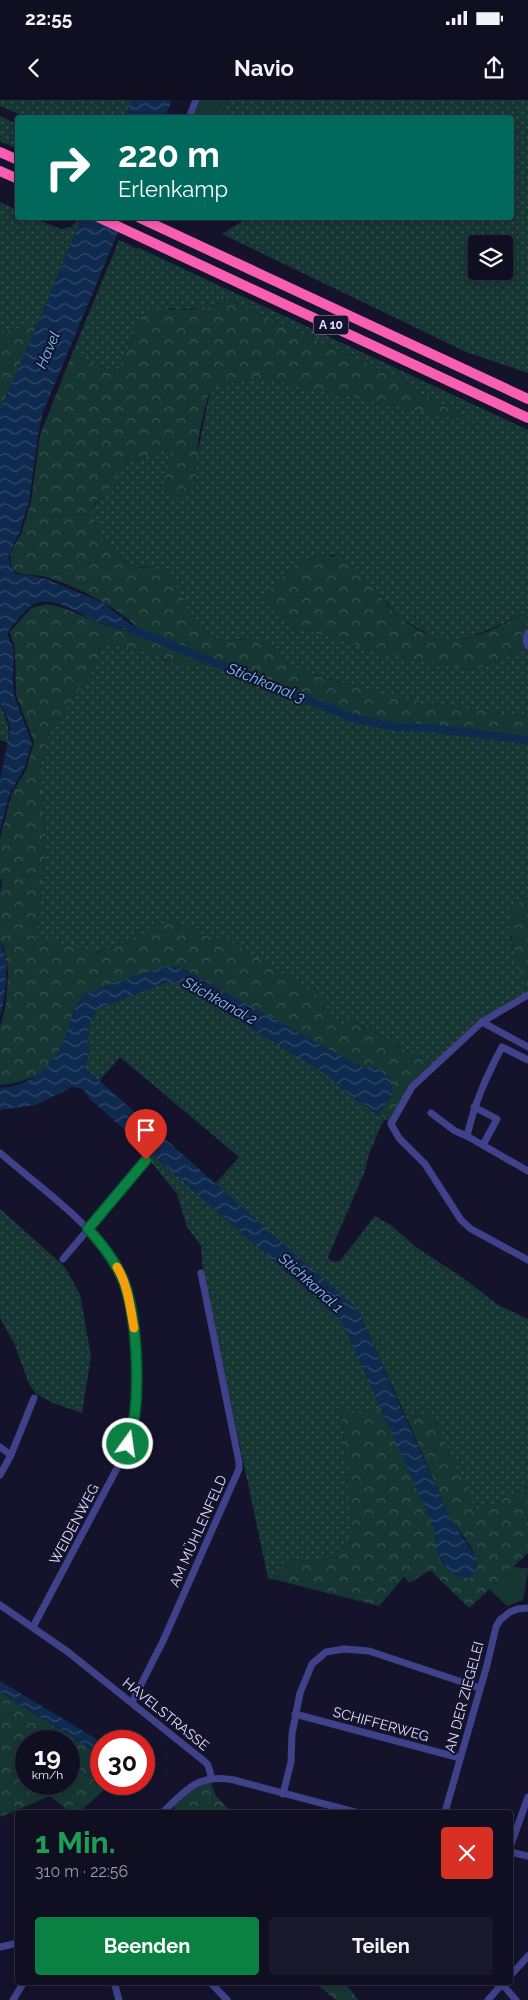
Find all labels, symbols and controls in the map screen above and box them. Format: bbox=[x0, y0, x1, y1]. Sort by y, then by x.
text: 22:55 bbox=[25, 7, 72, 29]
icon: back bbox=[20, 54, 48, 82]
icon: share bbox=[480, 54, 508, 82]
text: Navio bbox=[234, 55, 294, 81]
text: 220 m bbox=[118, 134, 220, 175]
icon: right bbox=[35, 135, 100, 200]
text: Erlenkamp bbox=[118, 176, 228, 202]
map controls bbox=[468, 235, 513, 280]
button: layers bbox=[468, 235, 513, 280]
road number: A 10 bbox=[314, 316, 348, 334]
water label: Havel bbox=[32, 329, 64, 371]
water label: Stichkanal 3 bbox=[224, 659, 308, 707]
water label: Stichkanal 2 bbox=[179, 973, 261, 1029]
pin bbox=[125, 1109, 167, 1160]
icon: arrive bbox=[132, 1116, 160, 1144]
water label: Stichkanal 1 bbox=[274, 1249, 347, 1317]
position arrow bbox=[101, 1417, 153, 1469]
street label: AM MÜHLENFELD bbox=[164, 1472, 230, 1589]
street label: WEIDENWEG bbox=[46, 1481, 102, 1567]
street label: AN DER ZIEGELEI bbox=[441, 1640, 487, 1754]
street label: HAVELSTRASSE bbox=[120, 1674, 212, 1754]
street label: SCHIFFERWEG bbox=[331, 1703, 431, 1745]
speed limit sign: 30 bbox=[90, 1730, 155, 1795]
text: 19 bbox=[34, 1741, 61, 1771]
text: km/h bbox=[32, 1768, 63, 1782]
text: 1 Min. bbox=[35, 1825, 116, 1860]
button: close bbox=[441, 1827, 493, 1879]
text: 310 m · 22:56 bbox=[35, 1862, 128, 1881]
button: Beenden bbox=[35, 1917, 259, 1975]
button: Teilen bbox=[269, 1917, 493, 1975]

